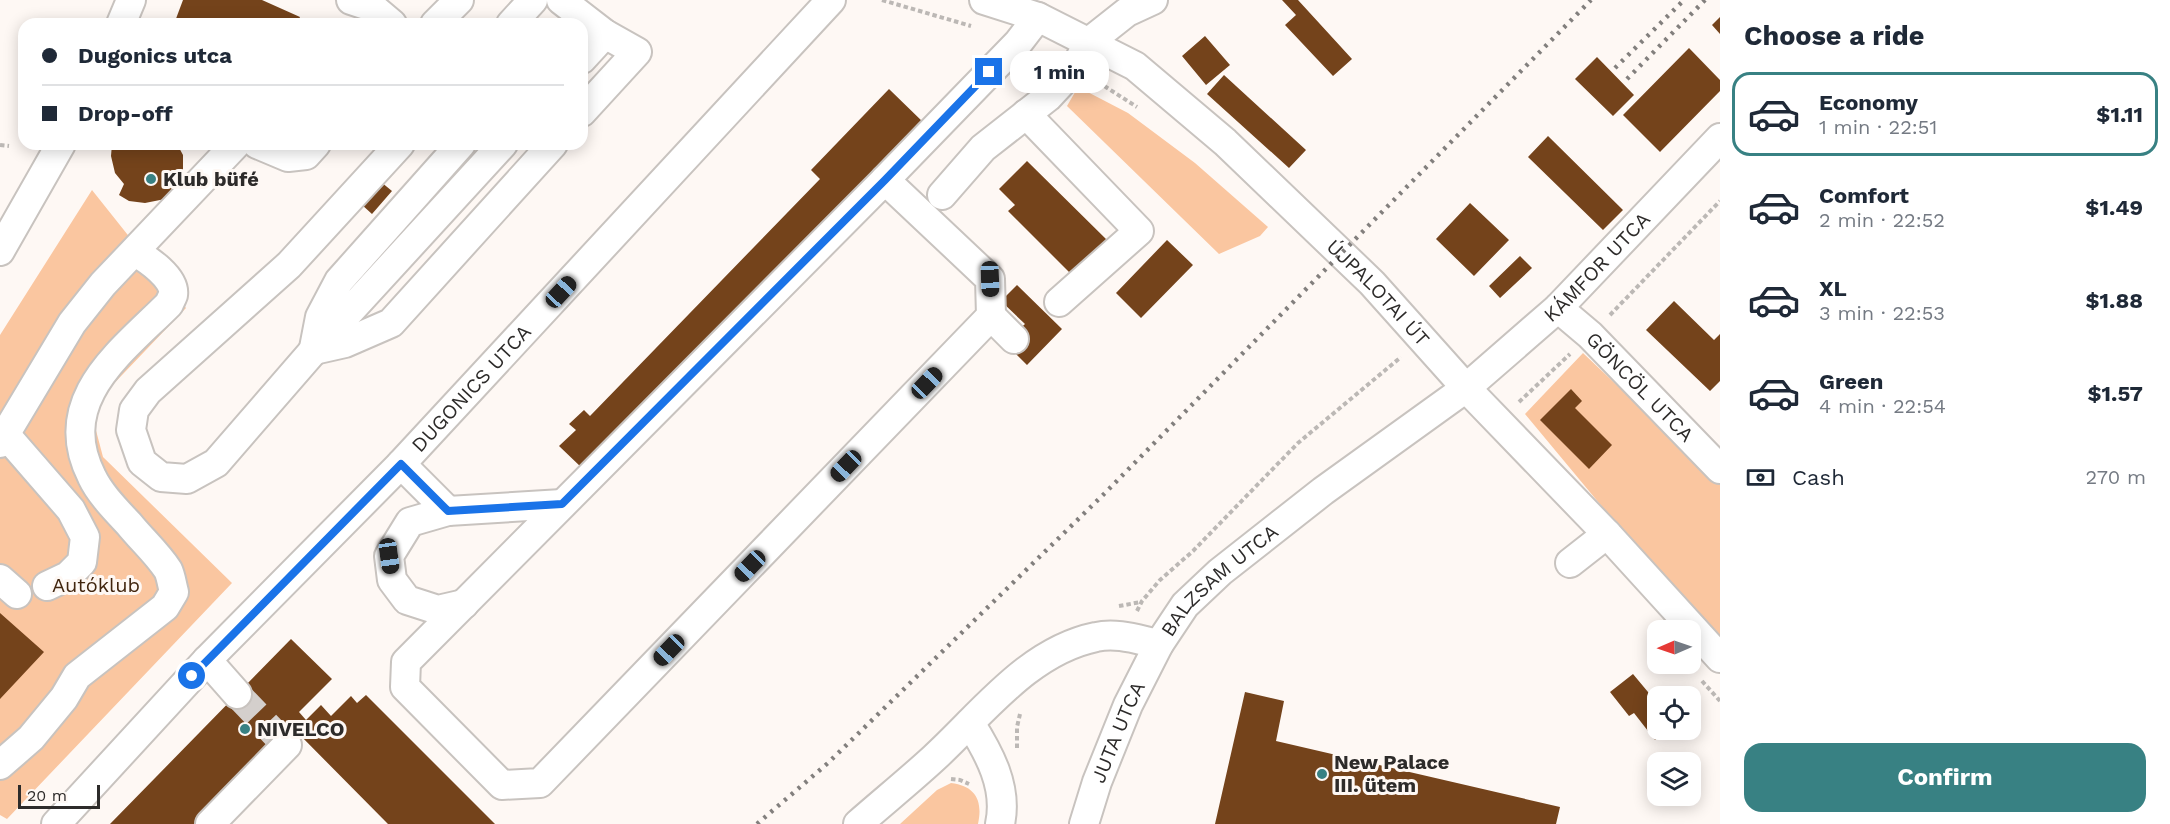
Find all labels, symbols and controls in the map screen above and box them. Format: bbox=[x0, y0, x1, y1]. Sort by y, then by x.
text: Choose a ride bbox=[1744, 20, 1924, 52]
text: Dugonics utca bbox=[78, 43, 232, 68]
callout: 1 min bbox=[1010, 51, 1109, 93]
route end bbox=[975, 58, 1002, 85]
text: 1 min bbox=[1034, 60, 1085, 84]
icon: car bbox=[1747, 87, 1801, 141]
text: Economy bbox=[1819, 90, 1918, 115]
text: Drop-off bbox=[78, 101, 173, 126]
text: $1.11 bbox=[2096, 102, 2143, 127]
text: 1 min · 22:51 bbox=[1819, 115, 1937, 139]
place label: Klub büfé bbox=[163, 167, 259, 191]
marker: Klub büfé bbox=[144, 172, 158, 186]
icon: car bbox=[1747, 180, 1801, 234]
text: Comfort bbox=[1819, 183, 1909, 208]
text: $1.49 bbox=[2085, 195, 2143, 220]
street label: KÁMFOR UTCA bbox=[1539, 207, 1655, 327]
text: 2 min · 22:52 bbox=[1819, 208, 1945, 232]
street label: ÚJPALOTAI ÚT bbox=[1322, 234, 1435, 351]
car bbox=[980, 261, 1000, 297]
car bbox=[542, 273, 580, 311]
icon: car bbox=[1747, 273, 1801, 327]
text: XL bbox=[1819, 276, 1847, 301]
text: $1.88 bbox=[2085, 288, 2143, 313]
text: 3 min · 22:53 bbox=[1819, 301, 1945, 325]
street label: DUGONICS UTCA bbox=[406, 320, 536, 457]
street label: GÖNCÖL UTCA bbox=[1582, 327, 1699, 447]
car bbox=[908, 364, 946, 402]
icon: car bbox=[1747, 366, 1801, 420]
text: Green bbox=[1819, 369, 1883, 394]
text: $1.57 bbox=[2087, 381, 2143, 406]
text: 4 min · 22:54 bbox=[1819, 394, 1946, 418]
car bbox=[827, 447, 865, 485]
icon: cash bbox=[1744, 461, 1777, 494]
text: Cash bbox=[1792, 465, 1845, 490]
text: 270 m bbox=[2086, 465, 2146, 489]
street label: BALZSAM UTCA bbox=[1156, 519, 1283, 641]
car bbox=[378, 537, 400, 575]
car bbox=[731, 547, 769, 585]
park label: Autóklub bbox=[52, 573, 140, 597]
north arrow bbox=[1647, 620, 1701, 674]
map controls bbox=[1647, 620, 1701, 806]
car bbox=[650, 631, 688, 669]
route start bbox=[178, 662, 205, 689]
street label: JUTA UTCA bbox=[1086, 677, 1150, 786]
button: locate bbox=[1647, 686, 1701, 740]
place label: NIVELCO bbox=[257, 717, 344, 741]
marker: NIVELCO bbox=[238, 722, 252, 736]
button: Confirm bbox=[1744, 743, 2146, 812]
place label: New Palace III. ütem bbox=[1334, 750, 1449, 797]
button: layers bbox=[1647, 752, 1701, 806]
marker: New Palace III. ütem bbox=[1315, 767, 1329, 781]
scale bar bbox=[18, 782, 100, 810]
text: 20 m bbox=[27, 786, 67, 805]

